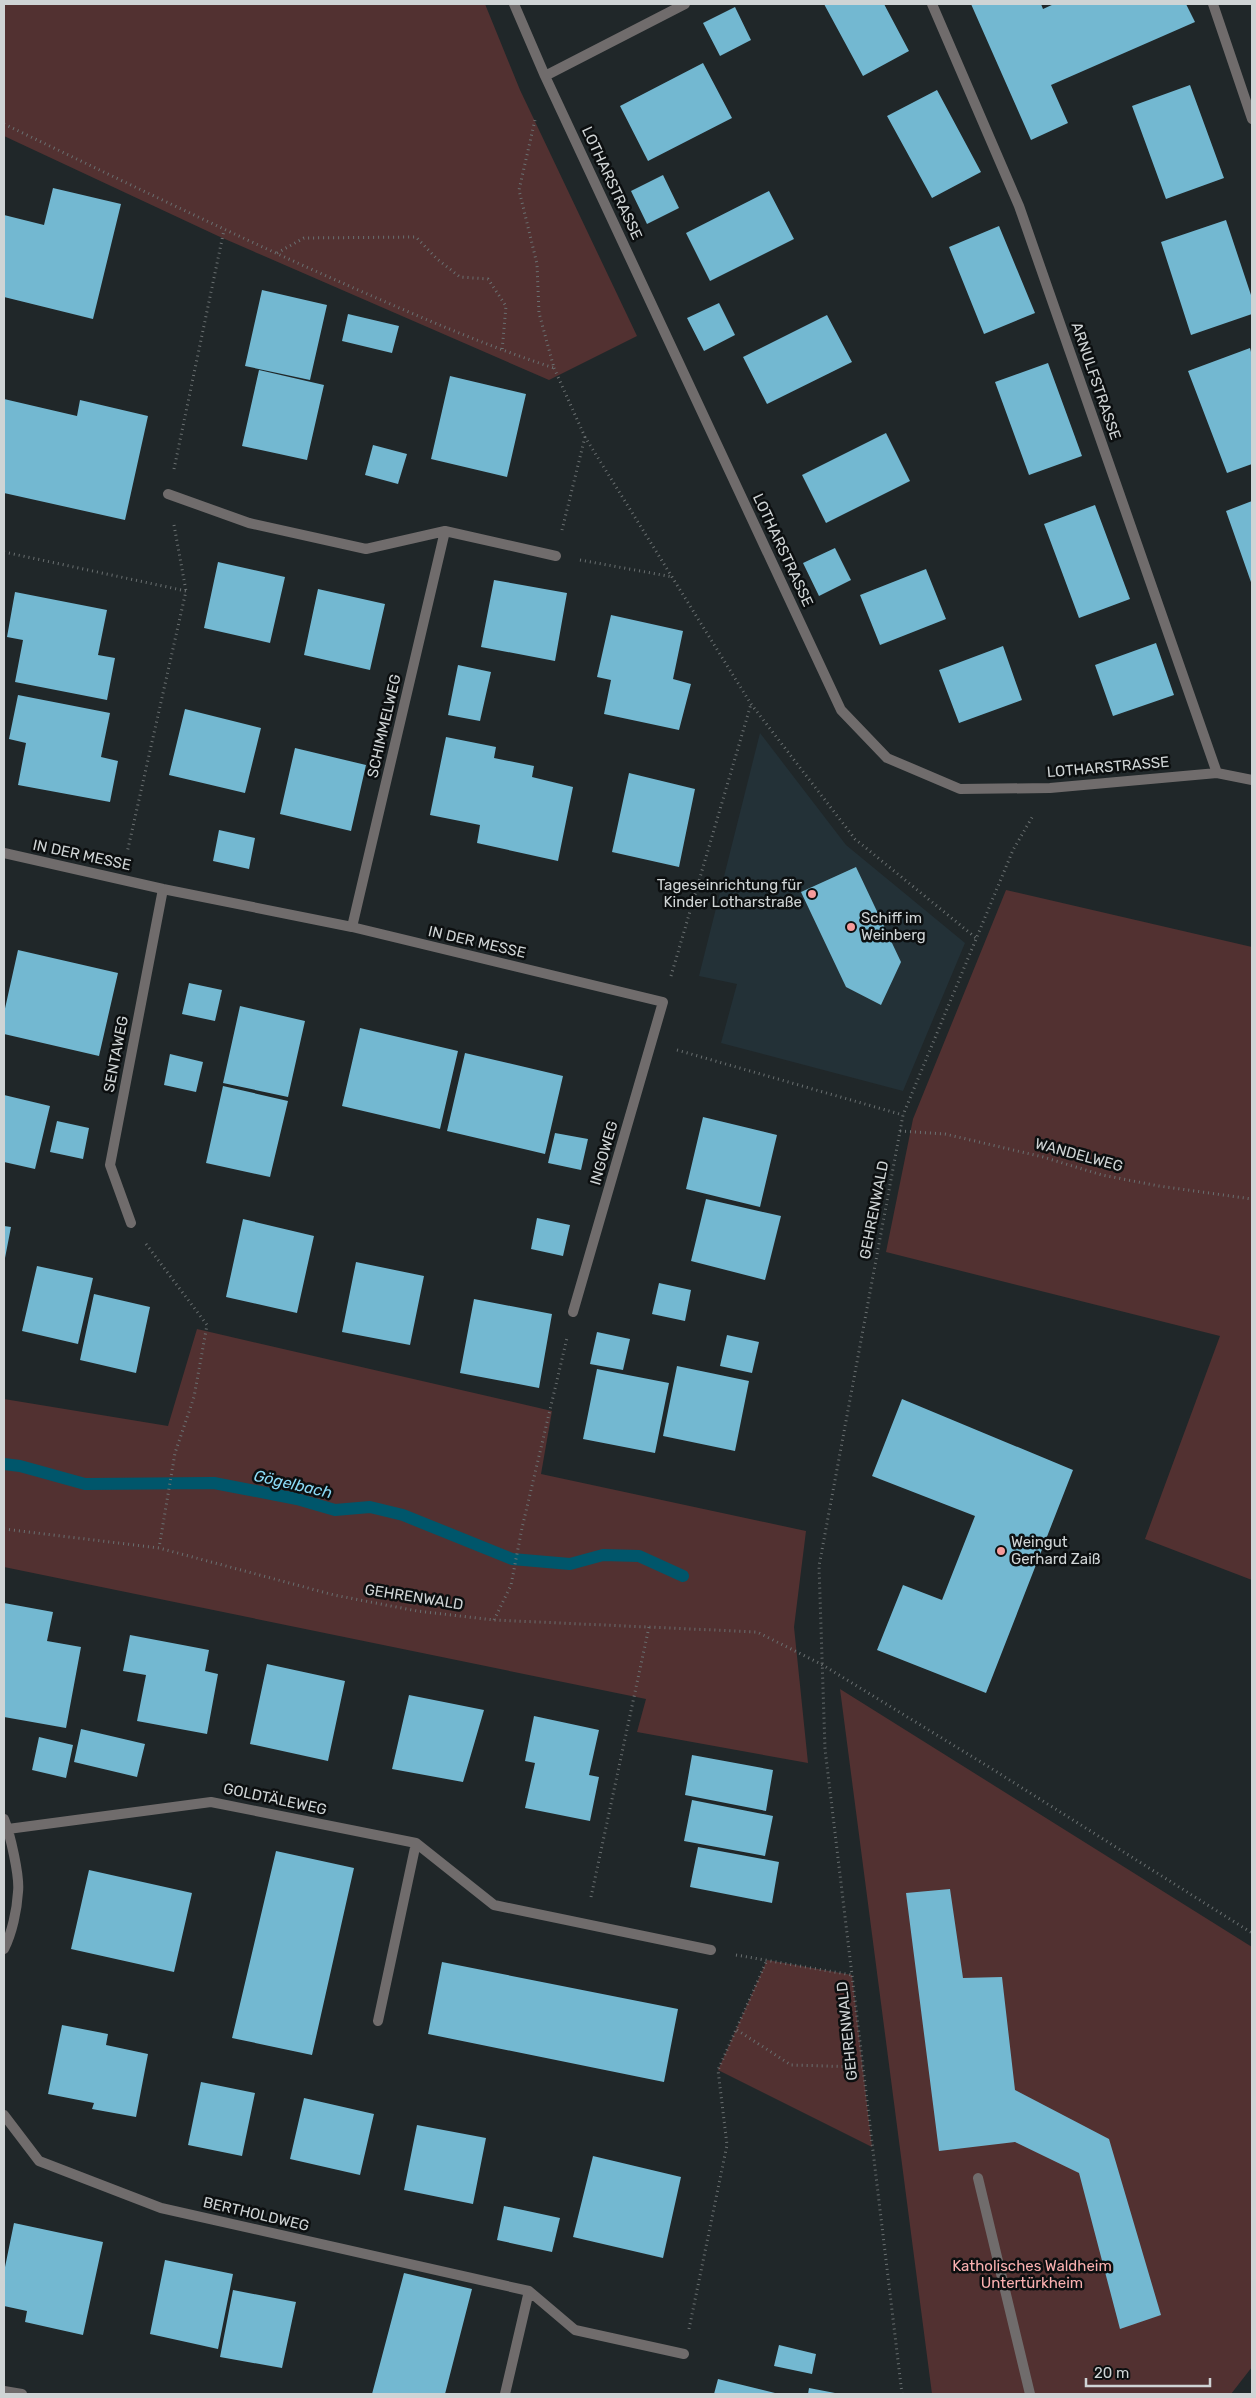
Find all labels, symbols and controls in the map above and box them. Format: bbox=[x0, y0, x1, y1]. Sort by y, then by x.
street label: LOTHARSTRASSE bbox=[578, 124, 646, 242]
street label: ARNULFSTRASSE bbox=[1067, 320, 1125, 442]
street label: LOTHARSTRASSE bbox=[749, 491, 817, 609]
street label: SCHIMMELWEG bbox=[363, 672, 405, 780]
street label: LOTHARSTRASSE bbox=[1046, 753, 1170, 781]
street label: IN DER MESSE bbox=[31, 836, 133, 874]
place label: Tageseinrichtung für Kinder Lotharstraße bbox=[657, 876, 802, 911]
marker: Tageseinrichtung für Kinder Lotharstraße bbox=[806, 888, 818, 900]
place label: Schiff im Weinberg bbox=[861, 909, 926, 944]
marker: Schiff im Weinberg bbox=[845, 921, 857, 933]
street label: IN DER MESSE bbox=[426, 922, 528, 962]
street label: SENTAWEG bbox=[100, 1014, 132, 1094]
street label: INGOWEG bbox=[586, 1119, 622, 1187]
street label: WANDELWEG bbox=[1033, 1135, 1125, 1175]
street label: GEHRENWALD bbox=[856, 1159, 892, 1261]
water label: Gögelbach bbox=[252, 1466, 334, 1502]
place label: Weingut Gerhard Zaiß bbox=[1011, 1533, 1101, 1568]
marker: Weingut Gerhard Zaiß bbox=[995, 1545, 1007, 1557]
street label: GEHRENWALD bbox=[363, 1580, 465, 1614]
street label: GOLDTÄLEWEG bbox=[222, 1779, 328, 1819]
street label: GEHRENWALD bbox=[833, 1980, 861, 2082]
street label: BERTHOLDWEG bbox=[201, 2193, 311, 2235]
park label: Katholisches Waldheim Untertürkheim bbox=[952, 2257, 1112, 2292]
scale bar bbox=[1086, 2356, 1210, 2388]
text: 20 m bbox=[1094, 2364, 1129, 2382]

